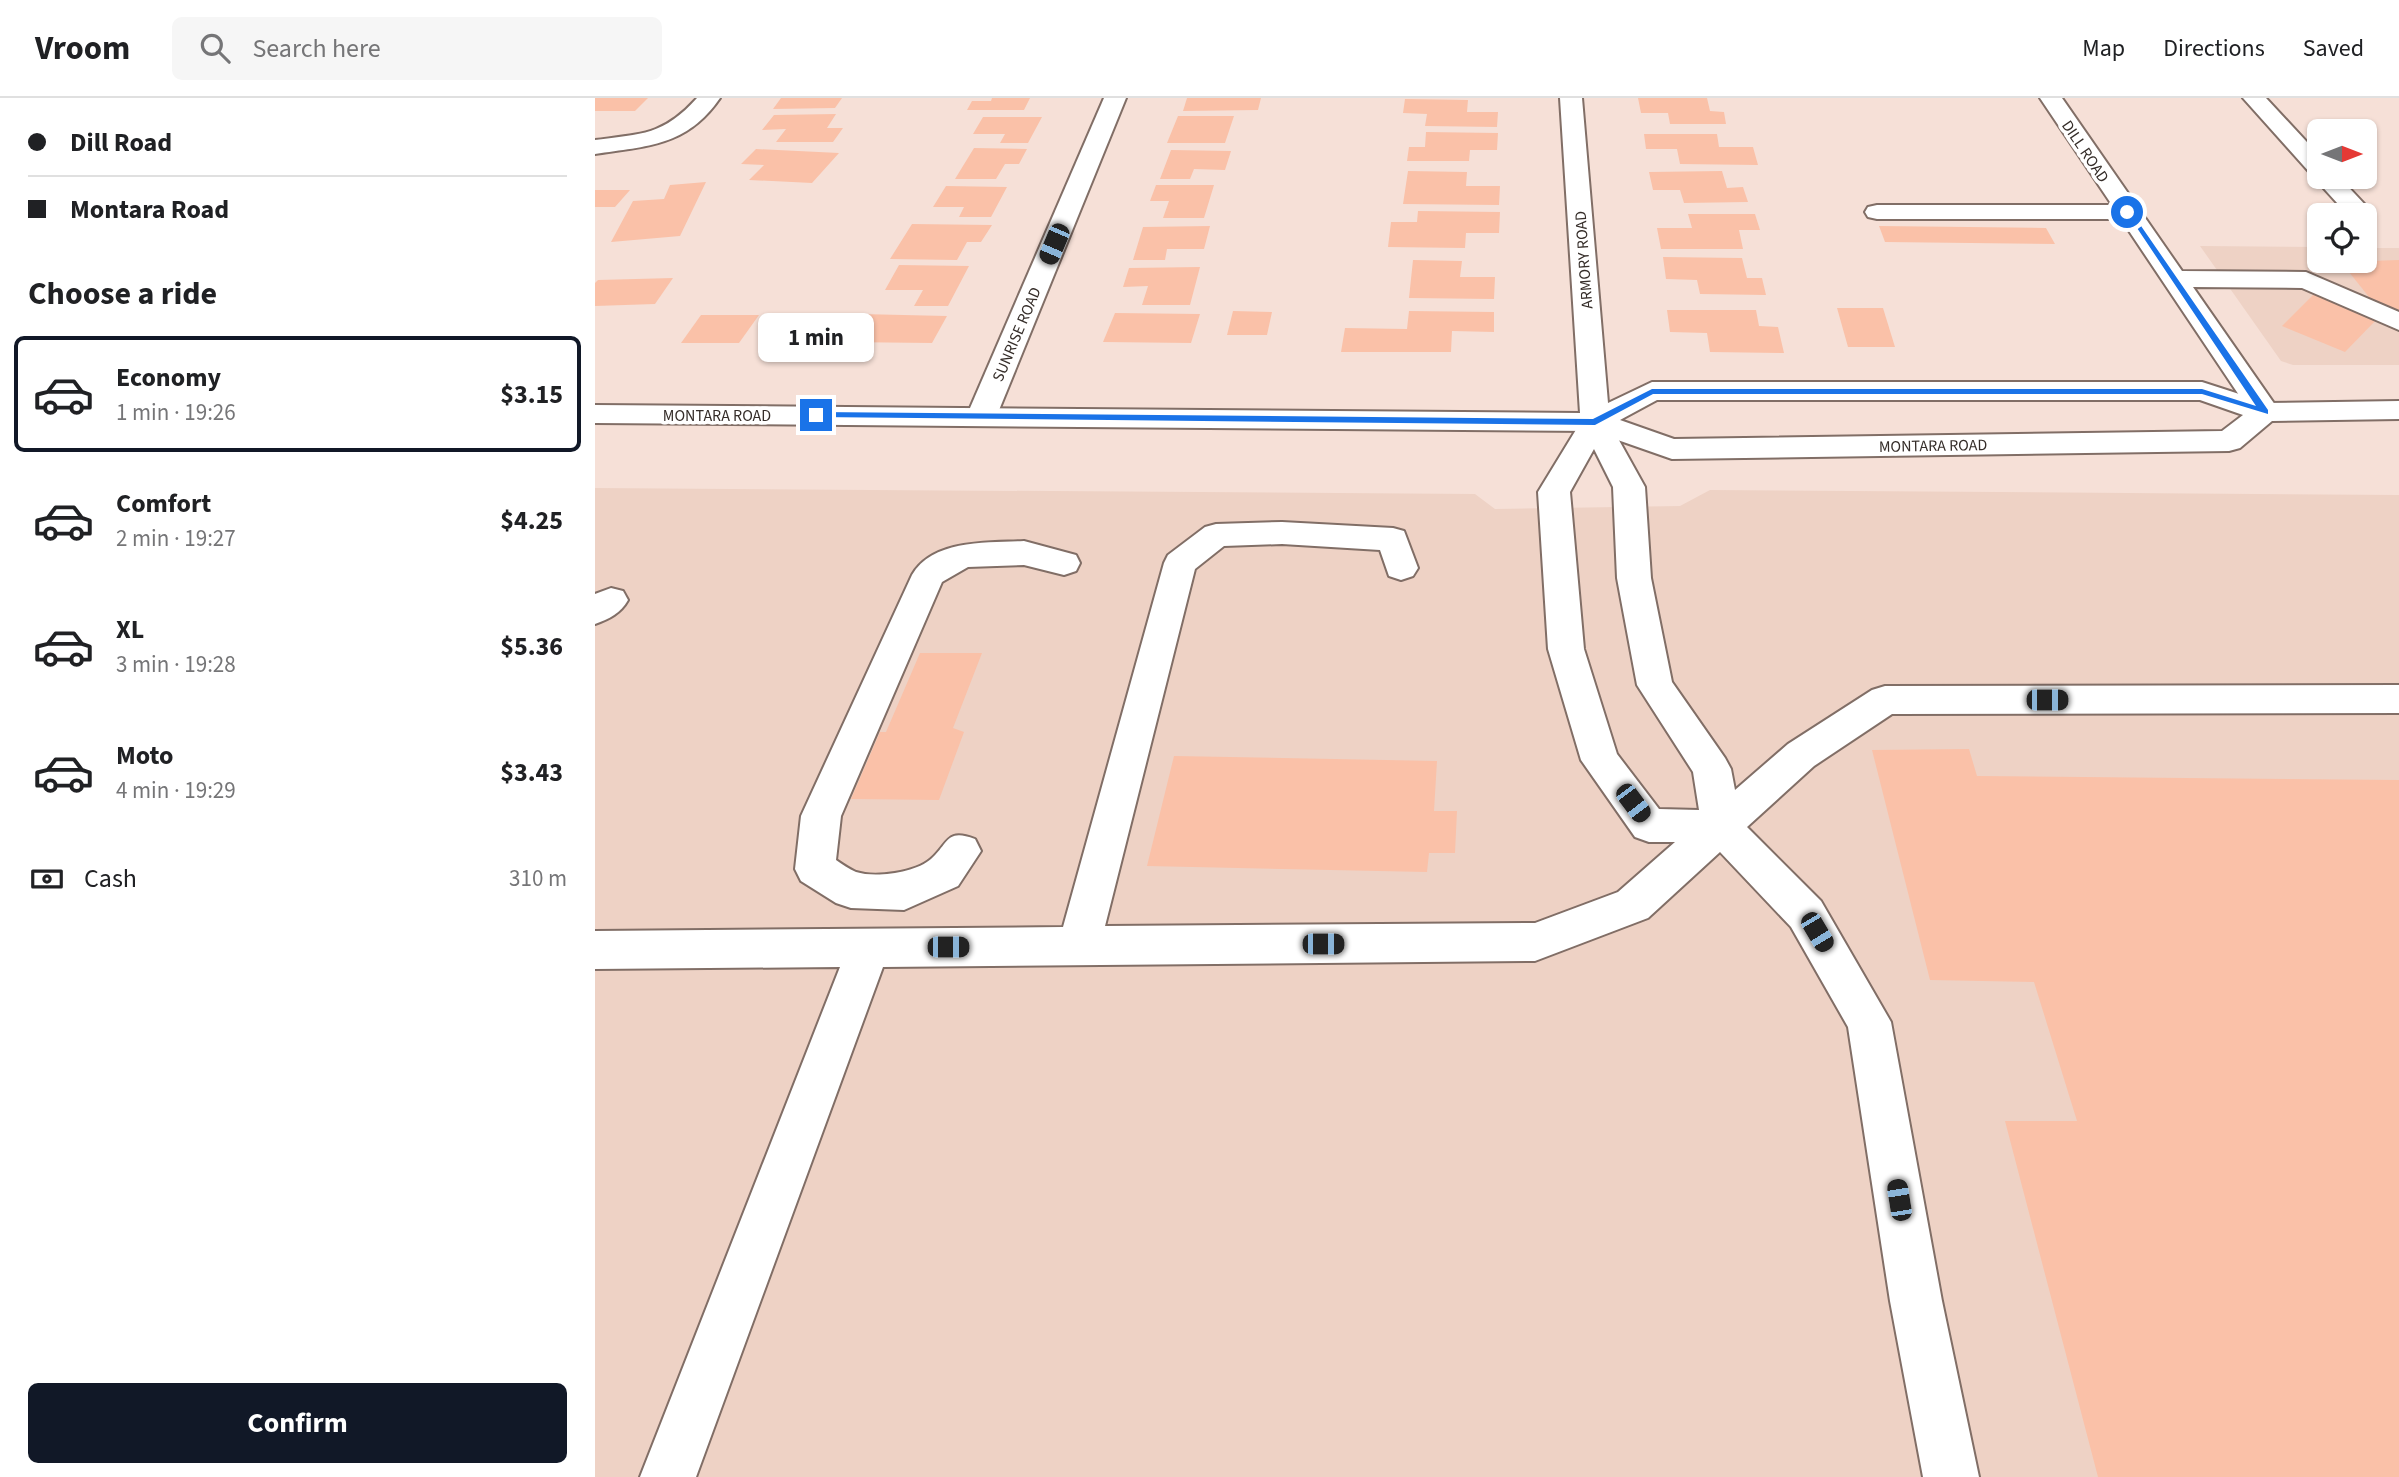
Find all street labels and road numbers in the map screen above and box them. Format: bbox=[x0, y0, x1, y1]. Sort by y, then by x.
street label: DILL ROAD bbox=[2056, 116, 2114, 187]
street label: ARMORY ROAD bbox=[1570, 210, 1598, 310]
street label: SUNRISE ROAD bbox=[987, 284, 1047, 385]
street label: MONTARA ROAD bbox=[663, 405, 771, 427]
street label: MONTARA ROAD bbox=[1879, 434, 1987, 458]

